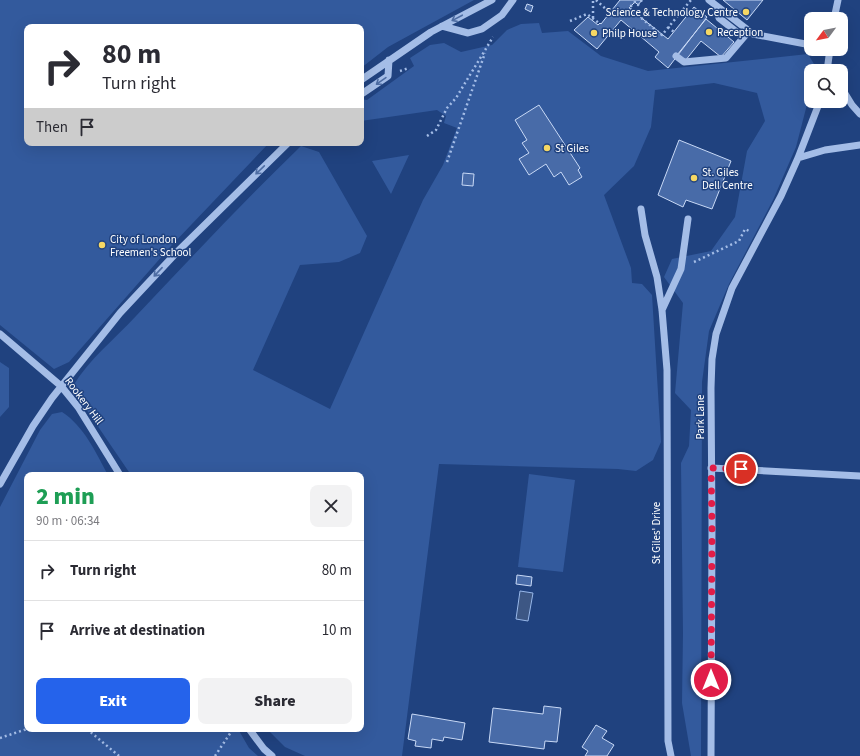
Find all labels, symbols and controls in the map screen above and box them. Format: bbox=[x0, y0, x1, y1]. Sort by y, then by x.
place label: Science & Technology Centre bbox=[606, 5, 739, 20]
marker: Science & Technology Centre bbox=[741, 7, 751, 17]
north arrow bbox=[804, 12, 848, 56]
map controls bbox=[804, 12, 848, 108]
one-way arrow bbox=[452, 15, 464, 22]
place label: Reception bbox=[717, 25, 763, 40]
place label: Philp House bbox=[602, 26, 658, 41]
marker: Reception bbox=[704, 27, 714, 37]
marker: Philp House bbox=[589, 28, 599, 38]
text: 80 m bbox=[102, 34, 161, 74]
icon: right bbox=[36, 40, 88, 92]
button: search bbox=[804, 64, 848, 108]
text: Turn right bbox=[102, 71, 176, 96]
one-way arrow bbox=[376, 77, 387, 85]
icon: arrive bbox=[76, 116, 98, 138]
text: Then bbox=[36, 117, 68, 138]
place label: St Giles bbox=[555, 141, 589, 156]
marker: St Giles bbox=[542, 143, 552, 153]
one-way arrow bbox=[255, 165, 265, 175]
place label: St. Giles Dell Centre bbox=[702, 165, 753, 193]
marker: St. Giles Dell Centre bbox=[689, 173, 699, 183]
place label: City of London Freemen's School bbox=[110, 232, 192, 260]
marker: City of London Freemen's School bbox=[97, 240, 107, 250]
one-way arrow bbox=[153, 267, 163, 277]
street label: Rookery Hill bbox=[61, 374, 107, 428]
street label: Park Lane bbox=[693, 394, 708, 440]
pin bbox=[724, 452, 758, 486]
icon: arrive bbox=[730, 458, 752, 480]
text: 2 min bbox=[36, 479, 95, 514]
button: close bbox=[310, 485, 352, 527]
street label: St Giles' Drive bbox=[649, 501, 664, 564]
text: 90 m · 06:34 bbox=[36, 512, 100, 530]
icon: right bbox=[36, 560, 58, 582]
text: Turn right bbox=[70, 560, 136, 581]
text: 80 m bbox=[322, 560, 352, 581]
icon: arrive bbox=[36, 620, 58, 642]
text: Arrive at destination bbox=[70, 620, 205, 641]
text: 10 m bbox=[322, 620, 352, 641]
position arrow bbox=[690, 659, 732, 701]
button: Exit bbox=[36, 678, 190, 724]
button: Share bbox=[198, 678, 352, 724]

